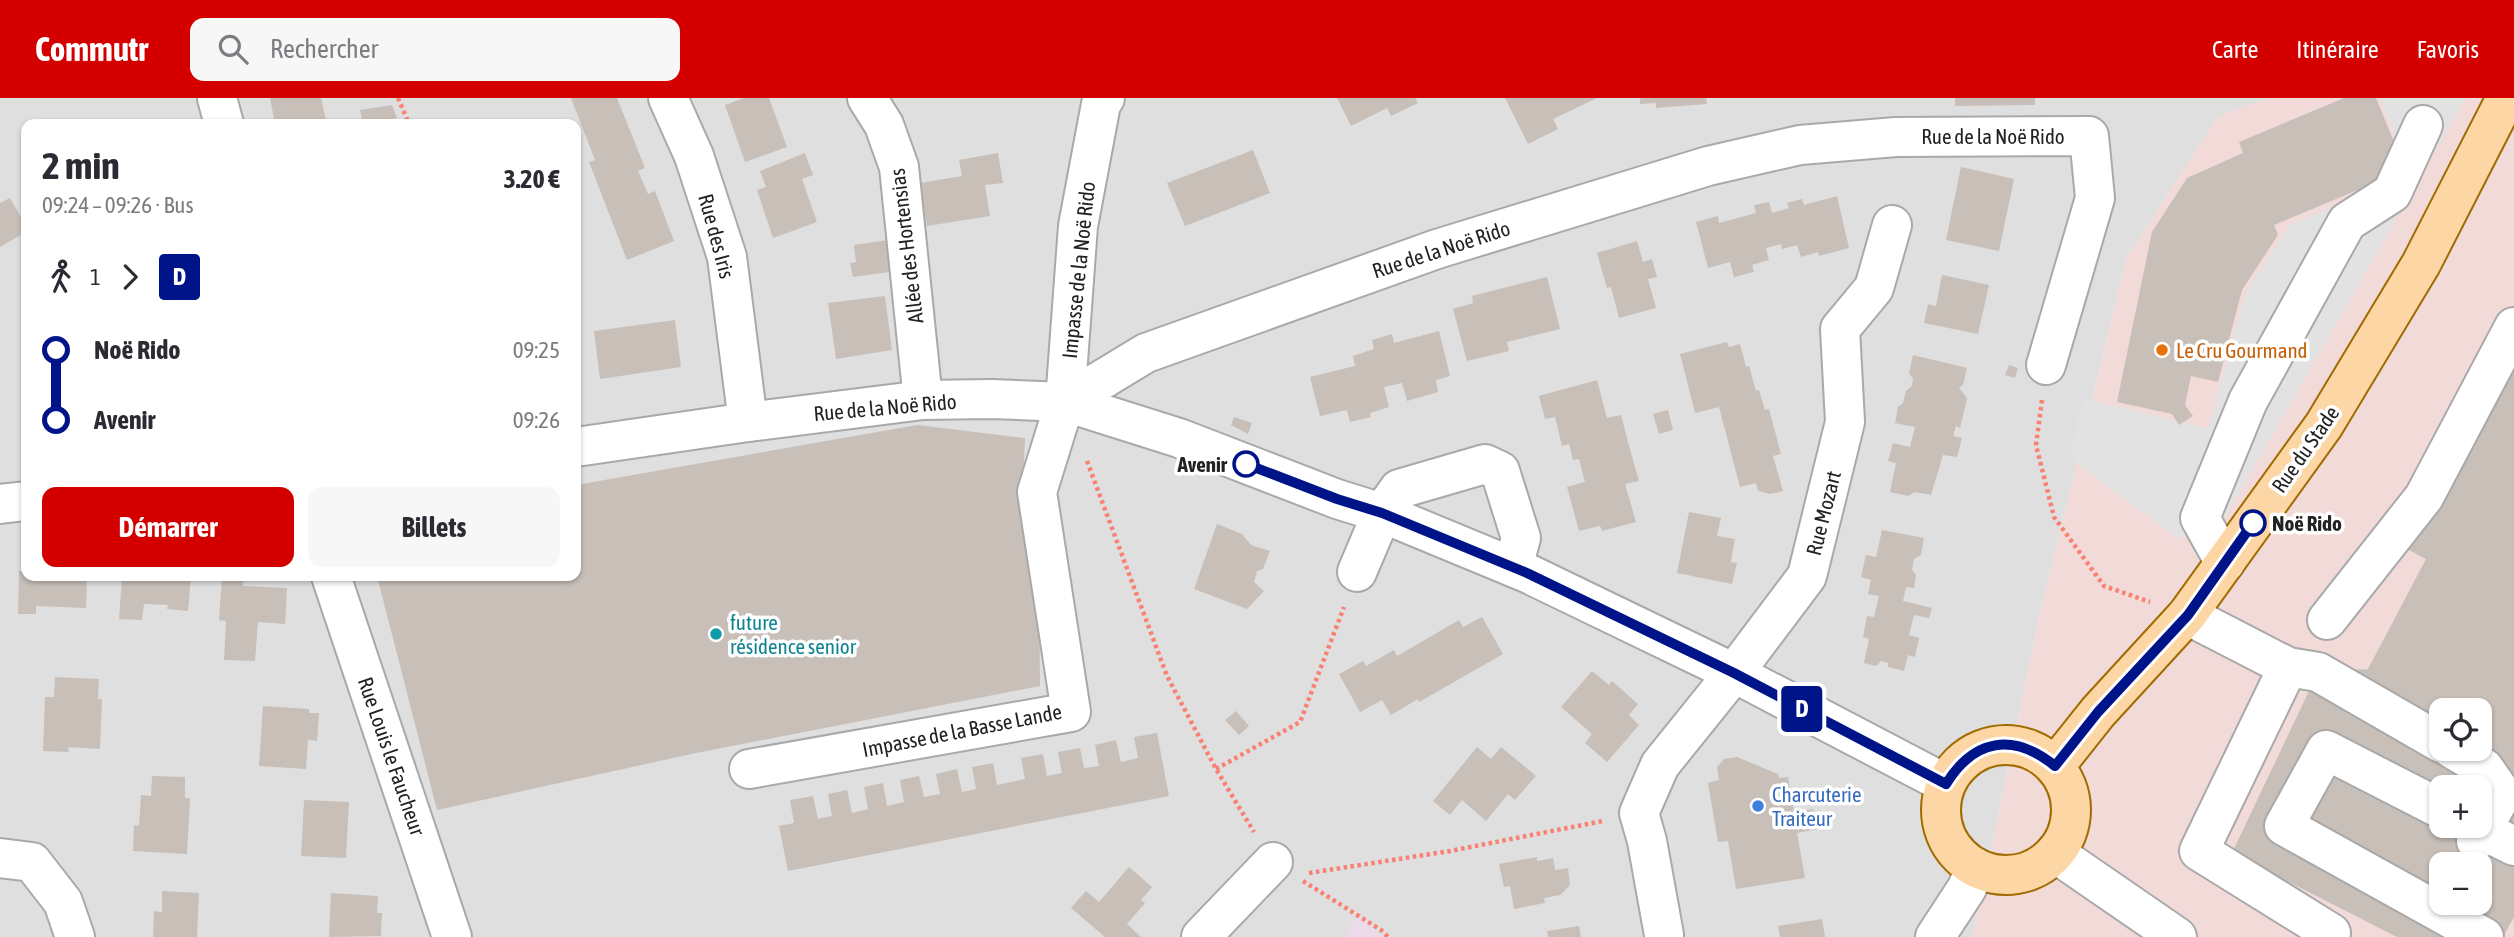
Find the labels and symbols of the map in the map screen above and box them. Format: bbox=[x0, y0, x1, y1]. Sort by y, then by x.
street label: Rue de la Noë Rido bbox=[1921, 124, 2065, 148]
street label: Allée des Hortensias bbox=[885, 167, 927, 325]
street label: Impasse de la Noë Rido bbox=[1057, 180, 1099, 360]
street label: Rue des Iris bbox=[694, 191, 740, 281]
street label: Rue de la Noë Rido bbox=[1369, 215, 1513, 283]
place label: Le Cru Gourmand bbox=[2176, 338, 2308, 362]
marker: Le Cru Gourmand bbox=[2154, 342, 2170, 358]
street label: Rue de la Noë Rido bbox=[813, 389, 957, 425]
street label: Rue du Stade bbox=[2266, 401, 2344, 497]
marker: Avenir bbox=[1233, 451, 1259, 477]
place label: Avenir bbox=[1177, 452, 1228, 476]
street label: Rue Mozart bbox=[1801, 468, 1845, 558]
marker: Noë Rido bbox=[2240, 510, 2266, 536]
place label: Noë Rido bbox=[2272, 511, 2342, 535]
place label: future résidence senior bbox=[730, 610, 857, 658]
marker: future résidence senior bbox=[708, 626, 724, 642]
street label: Rue Louis le Faucheur bbox=[354, 674, 431, 839]
line badge: D bbox=[1779, 686, 1825, 732]
street label: Impasse de la Basse Lande bbox=[860, 699, 1064, 761]
place label: Charcuterie Traiteur bbox=[1772, 782, 1861, 830]
marker: Charcuterie Traiteur bbox=[1750, 798, 1766, 814]

